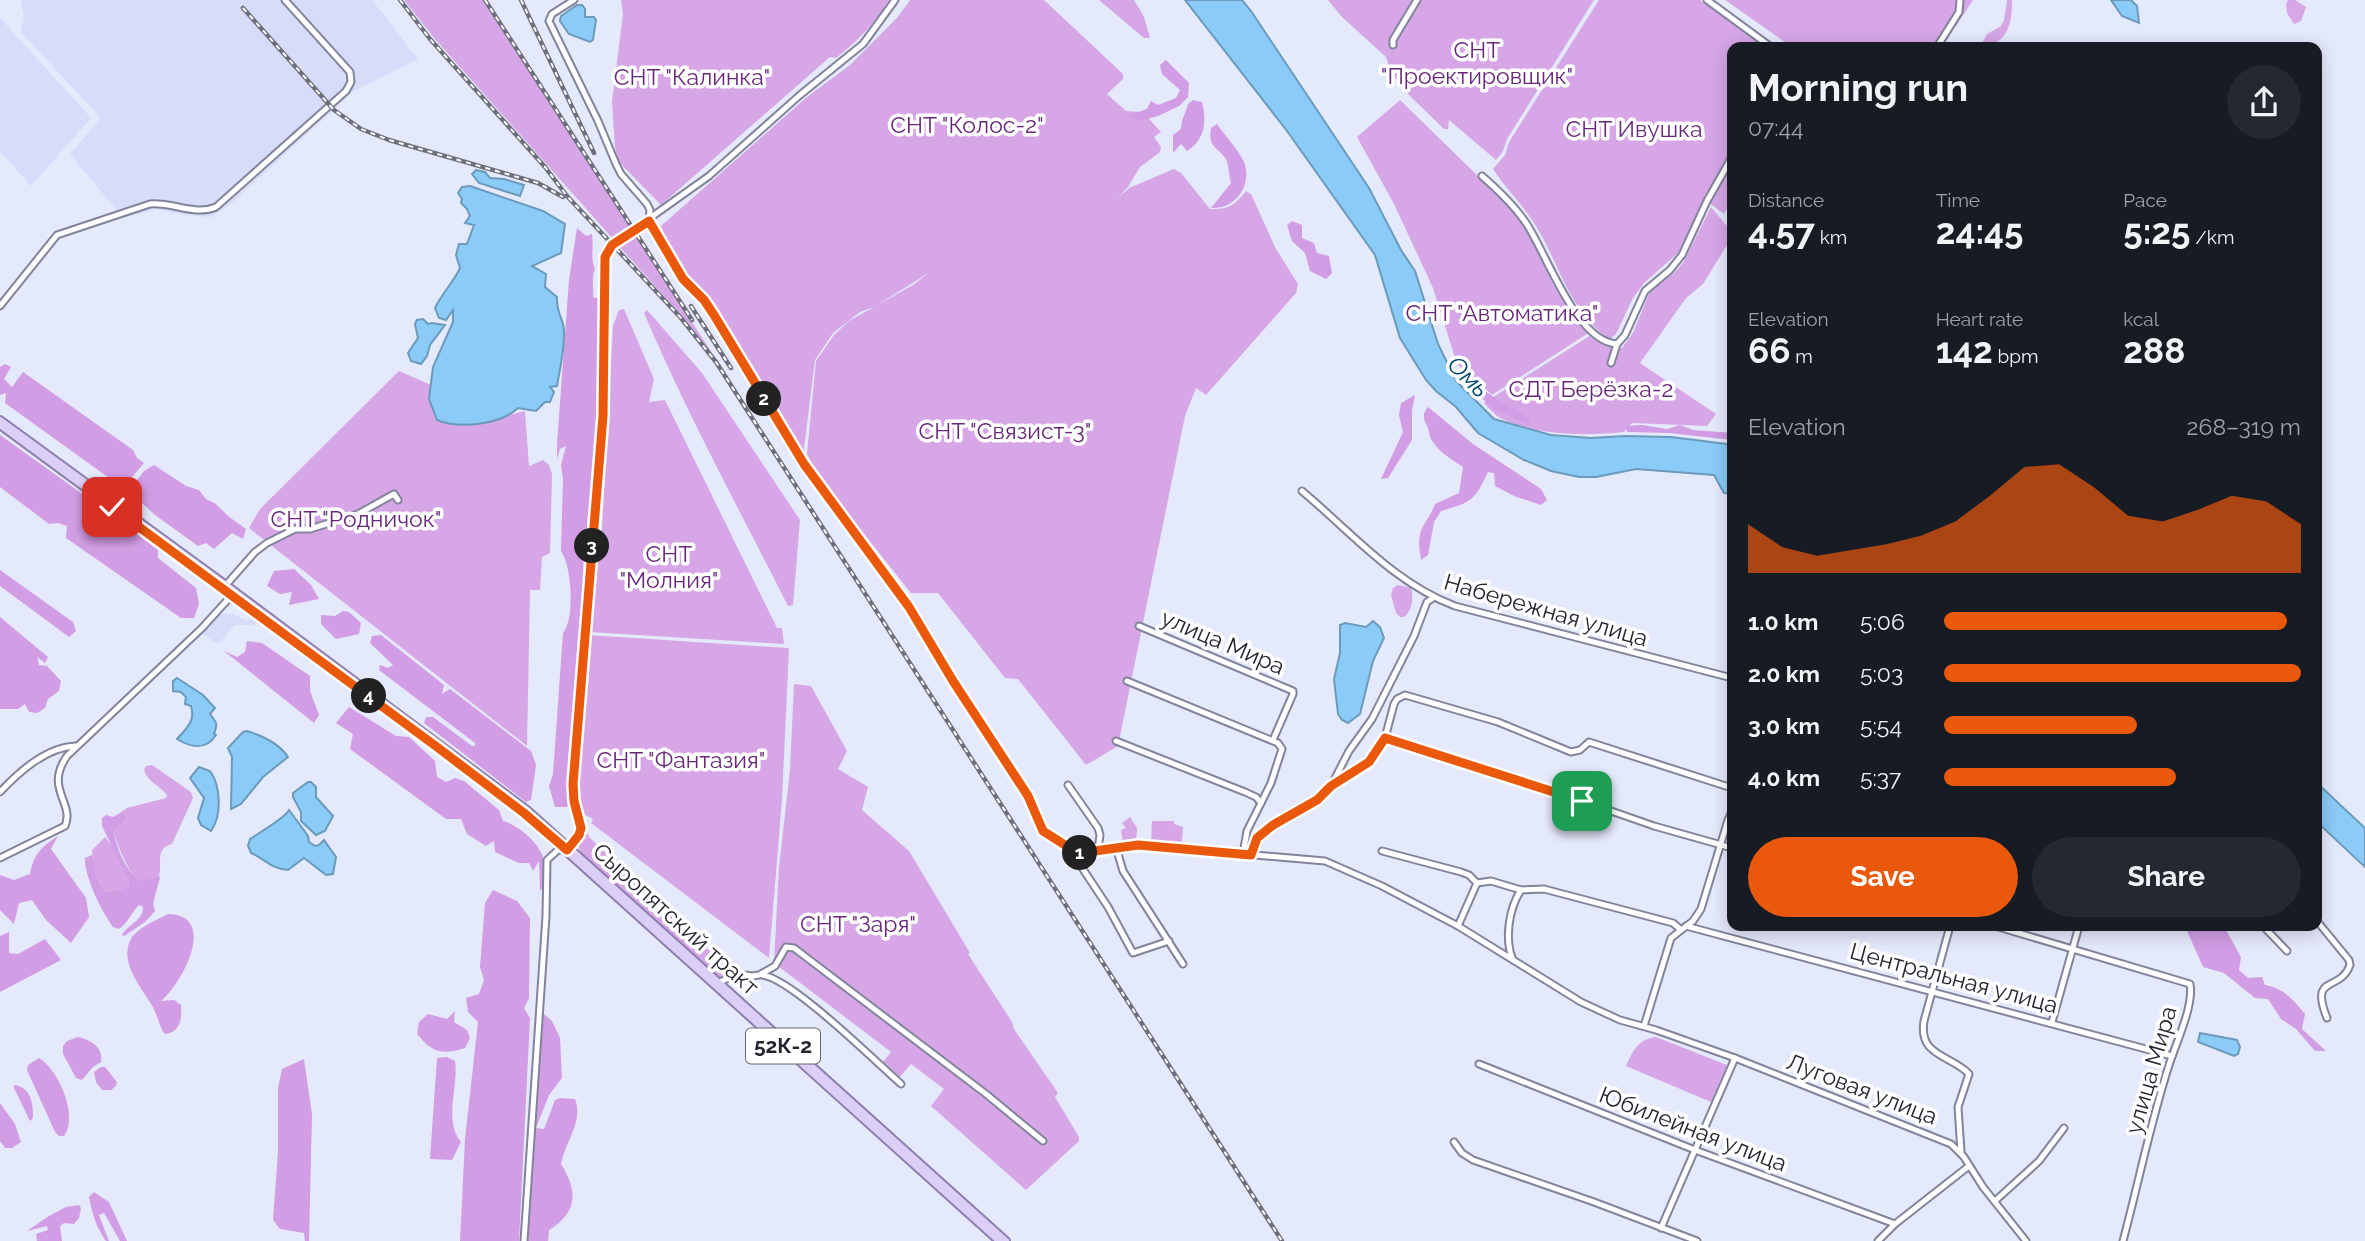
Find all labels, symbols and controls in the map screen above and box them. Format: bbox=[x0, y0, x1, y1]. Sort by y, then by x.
park label: СНТ "Проектировщик" bbox=[1381, 36, 1573, 89]
park label: СНТ "Калинка" bbox=[614, 63, 770, 90]
text: Morning run bbox=[1748, 65, 1968, 110]
button: share bbox=[2227, 65, 2301, 139]
park label: СНТ "Колос-2" bbox=[890, 111, 1044, 138]
text: 07:44 bbox=[1748, 114, 1804, 141]
park label: СНТ Ивушка bbox=[1565, 115, 1703, 142]
text: Distance bbox=[1748, 189, 1824, 211]
text: Time bbox=[1936, 189, 1980, 211]
text: Pace bbox=[2123, 189, 2167, 211]
text: 4.57 bbox=[1748, 211, 1815, 252]
text: 24:45 bbox=[1936, 211, 2023, 252]
text: 5:25 bbox=[2123, 211, 2191, 252]
text: km bbox=[1815, 226, 1847, 248]
text: /km bbox=[2191, 226, 2234, 248]
park label: СНТ "Автоматика" bbox=[1405, 299, 1599, 326]
text: Elevation bbox=[1748, 308, 1829, 330]
text: Heart rate bbox=[1936, 308, 2023, 330]
text: kcal bbox=[2123, 308, 2159, 330]
text: 66 bbox=[1748, 330, 1791, 371]
text: 142 bbox=[1936, 330, 1993, 371]
text: 288 bbox=[2123, 330, 2185, 371]
text: m bbox=[1791, 345, 1813, 367]
text: bpm bbox=[1993, 345, 2038, 367]
water label: Омь bbox=[1441, 350, 1495, 404]
park label: СДТ Берёзка-2 bbox=[1509, 375, 1673, 402]
pin: 2 bbox=[746, 382, 782, 416]
text: 2 bbox=[758, 387, 769, 409]
text: Elevation bbox=[1748, 413, 1846, 440]
text: 268–319 m bbox=[2187, 413, 2301, 440]
park label: СНТ "Связист-3" bbox=[919, 417, 1091, 444]
pin bbox=[82, 477, 142, 537]
icon: check bbox=[93, 488, 131, 526]
park label: СНТ "Родничок" bbox=[271, 505, 441, 532]
pin: 3 bbox=[574, 528, 610, 564]
text: 3 bbox=[586, 534, 597, 556]
park label: СНТ "Молния" bbox=[619, 540, 719, 593]
street label: Набережная улица bbox=[1441, 567, 1651, 652]
street label: улица Мира bbox=[1157, 603, 1289, 680]
text: 1.0 km bbox=[1748, 608, 1818, 635]
text: 5:06 bbox=[1860, 608, 1905, 635]
text: 2.0 km bbox=[1748, 660, 1820, 687]
text: 5:03 bbox=[1860, 660, 1903, 687]
pin: 4 bbox=[352, 678, 386, 714]
text: 4 bbox=[363, 684, 374, 706]
text: 3.0 km bbox=[1748, 712, 1820, 739]
text: 5:54 bbox=[1860, 712, 1902, 739]
park label: СНТ "Фантазия" bbox=[596, 746, 766, 773]
text: 4.0 km bbox=[1748, 764, 1820, 791]
text: 5:37 bbox=[1860, 764, 1901, 791]
pin bbox=[1552, 771, 1612, 831]
icon: arrive bbox=[1563, 782, 1601, 820]
pin: 1 bbox=[1062, 836, 1098, 870]
street label: Сыропятский тракт bbox=[588, 837, 765, 1000]
button: Save bbox=[1748, 837, 2018, 917]
button: Share bbox=[2032, 837, 2301, 917]
text: 1 bbox=[1075, 841, 1084, 863]
park label: СНТ "Заря" bbox=[800, 910, 916, 937]
street label: Центральная улица bbox=[1847, 937, 2061, 1018]
street label: улица Мира bbox=[2119, 1003, 2182, 1137]
road number: 52К-2 bbox=[746, 1028, 820, 1064]
street label: Луговая улица bbox=[1783, 1047, 1941, 1130]
street label: Юбилейная улица bbox=[1596, 1080, 1791, 1177]

